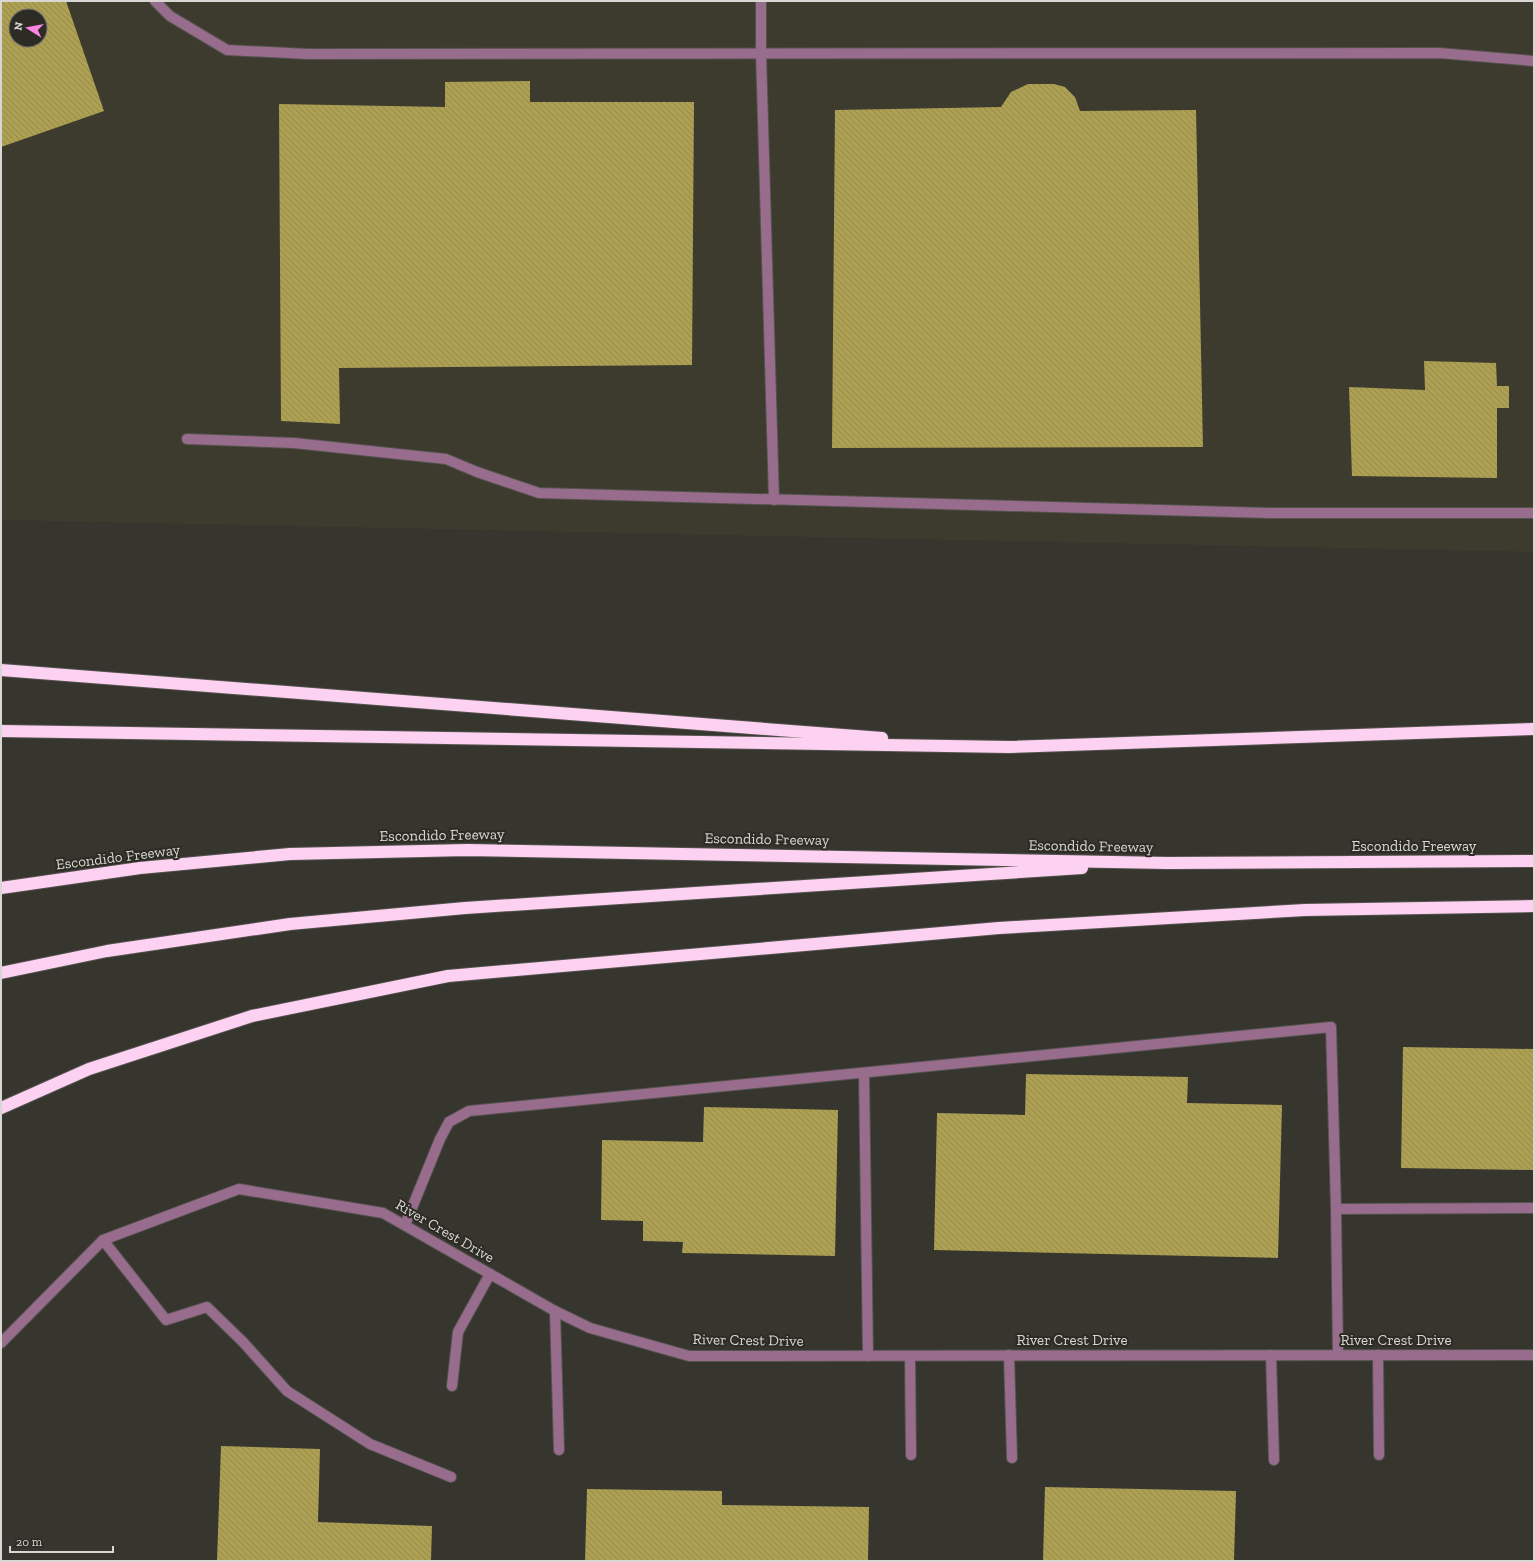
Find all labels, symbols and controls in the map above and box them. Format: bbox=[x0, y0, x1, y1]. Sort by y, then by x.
north arrow bbox=[8, 8, 48, 48]
text: N bbox=[11, 20, 26, 32]
street label: Escondido Freeway bbox=[379, 825, 505, 845]
street label: Escondido Freeway bbox=[704, 829, 830, 849]
street label: Escondido Freeway bbox=[1028, 836, 1154, 856]
street label: Escondido Freeway bbox=[1351, 837, 1477, 855]
street label: Escondido Freeway bbox=[55, 840, 182, 874]
street label: River Crest Drive bbox=[392, 1195, 498, 1267]
street label: River Crest Drive bbox=[692, 1330, 804, 1350]
street label: River Crest Drive bbox=[1016, 1331, 1128, 1349]
street label: River Crest Drive bbox=[1340, 1331, 1452, 1349]
scale bar bbox=[10, 1528, 113, 1554]
text: 20 m bbox=[16, 1535, 43, 1549]

